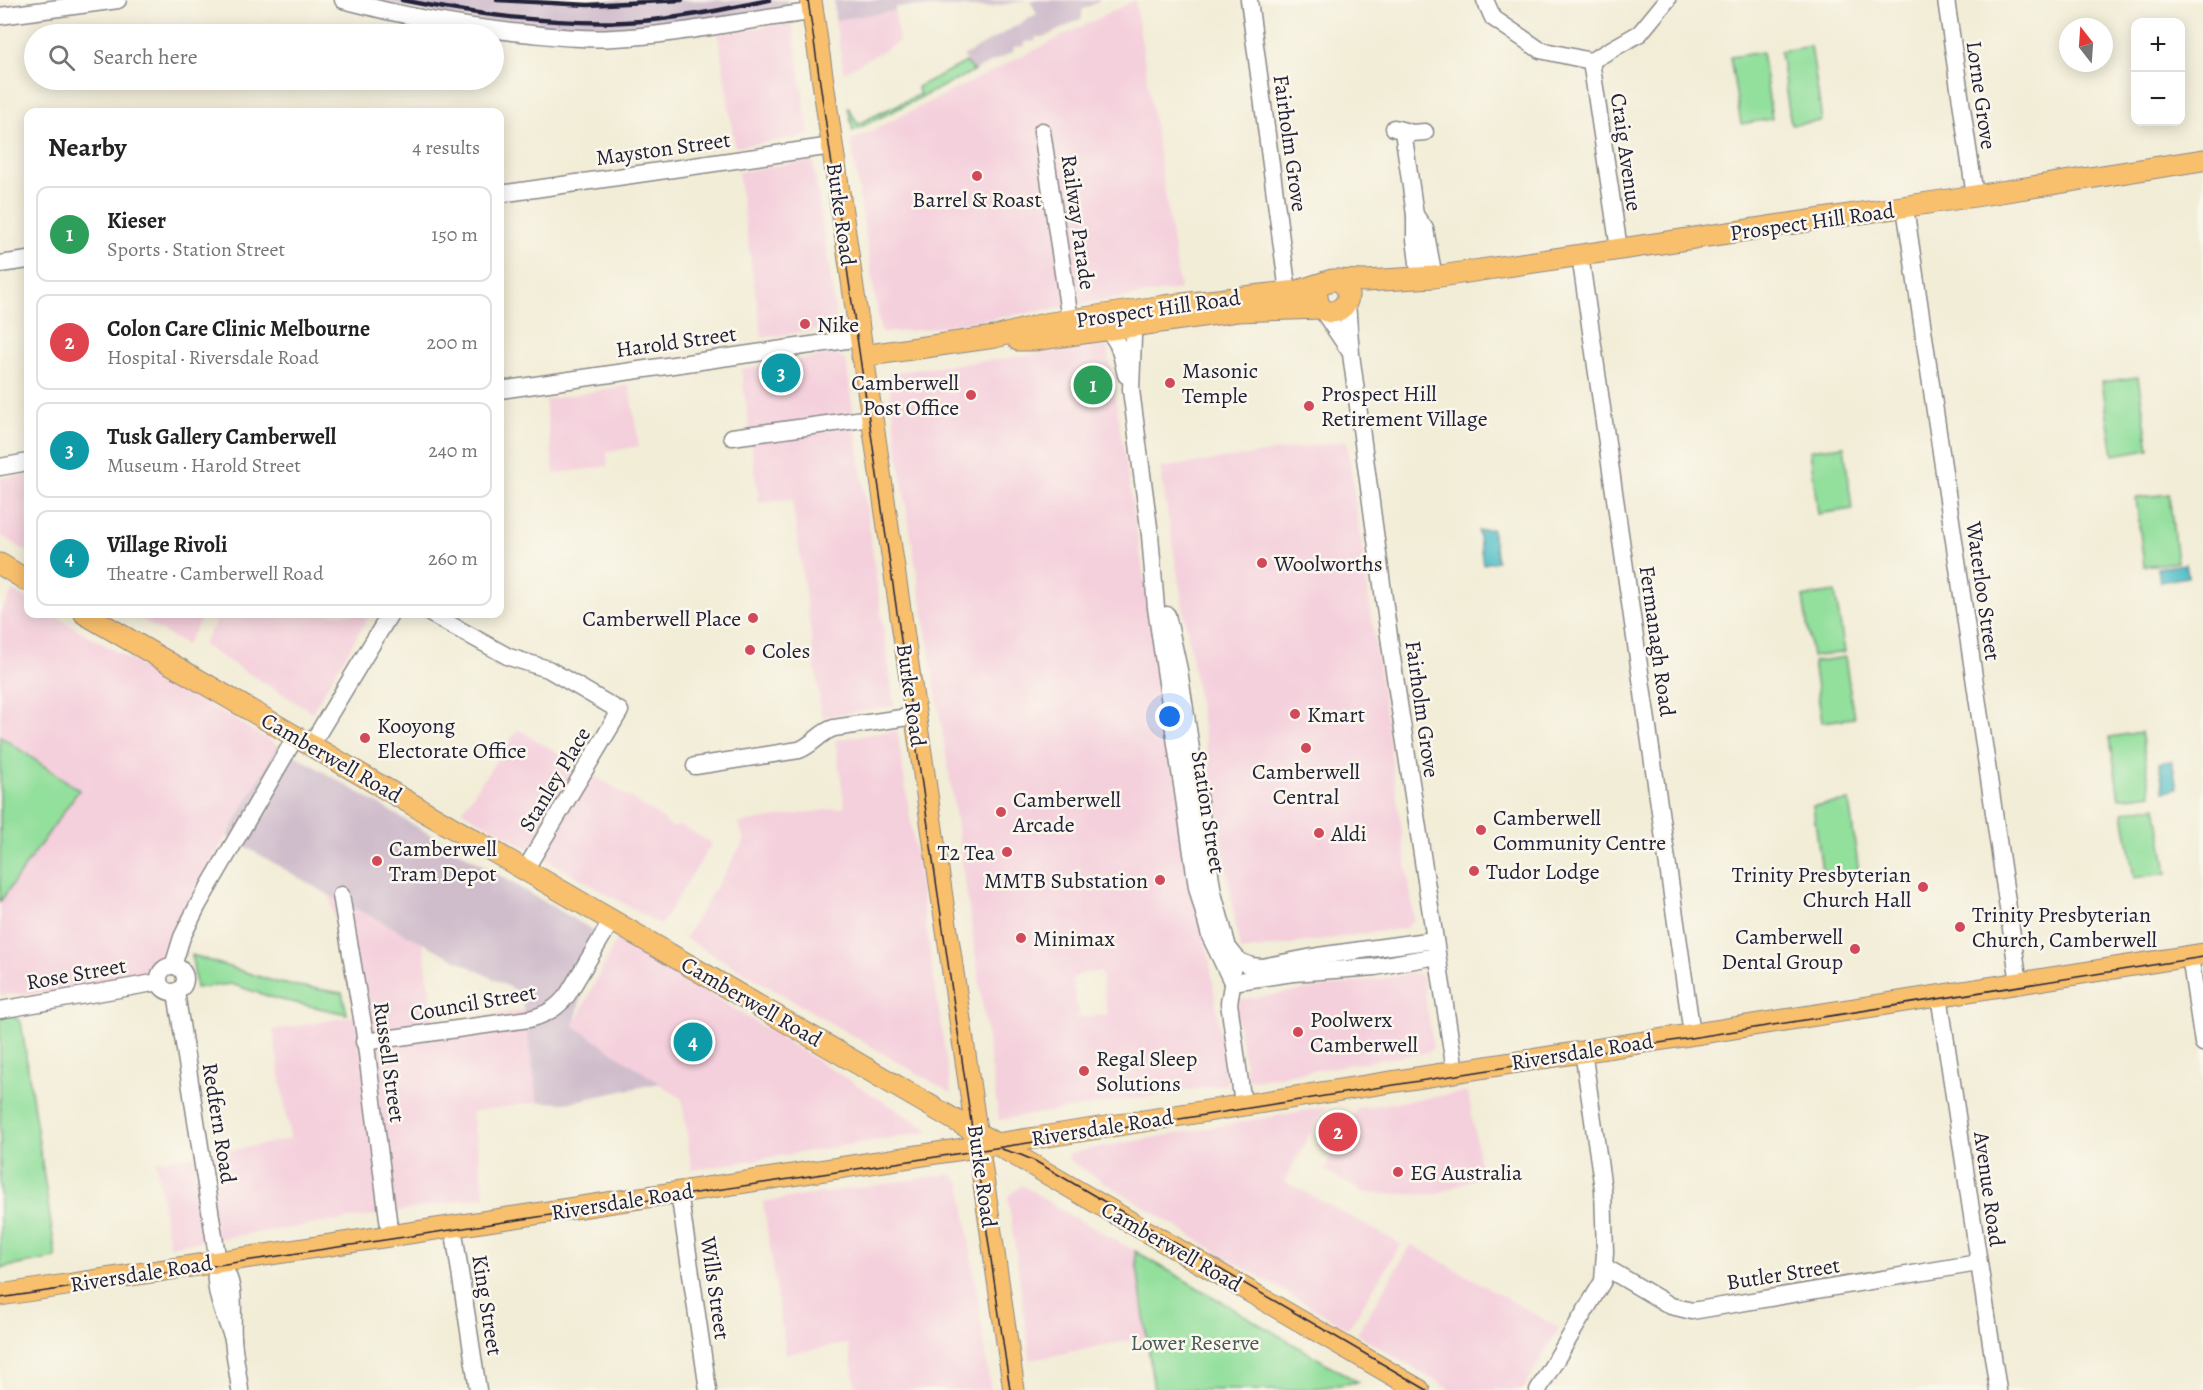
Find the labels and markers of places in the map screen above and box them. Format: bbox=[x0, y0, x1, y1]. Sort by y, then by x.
marker: Barrel & Roast bbox=[970, 169, 984, 183]
place label: Barrel & Roast bbox=[912, 185, 1042, 215]
place label: Nike bbox=[817, 310, 859, 340]
marker: Nike bbox=[798, 317, 812, 331]
pin: 3 bbox=[762, 350, 800, 395]
place label: Masonic Temple bbox=[1182, 356, 1258, 411]
pin: 1 bbox=[1074, 362, 1112, 408]
place label: Camberwell Post Office bbox=[851, 368, 959, 423]
marker: Masonic Temple bbox=[1163, 376, 1177, 390]
place label: Prospect Hill Retirement Village bbox=[1321, 379, 1488, 434]
marker: Camberwell Post Office bbox=[964, 388, 978, 402]
marker: Prospect Hill Retirement Village bbox=[1302, 399, 1316, 413]
place label: Woolworths bbox=[1273, 549, 1383, 579]
marker: Woolworths bbox=[1255, 556, 1269, 570]
place label: Camberwell Place bbox=[582, 604, 741, 634]
marker: Camberwell Place bbox=[746, 611, 760, 625]
place label: Coles bbox=[762, 636, 810, 666]
marker: Coles bbox=[743, 643, 757, 657]
place label: Kmart bbox=[1307, 700, 1365, 730]
marker: Kmart bbox=[1288, 707, 1302, 721]
place label: Kooyong Electorate Office bbox=[377, 711, 526, 766]
marker: Kooyong Electorate Office bbox=[358, 731, 372, 745]
marker: Camberwell Central bbox=[1299, 741, 1313, 755]
place label: Camberwell Central bbox=[1252, 757, 1360, 812]
place label: Camberwell Arcade bbox=[1012, 785, 1121, 840]
place label: Camberwell Community Centre bbox=[1493, 803, 1666, 858]
marker: Camberwell Arcade bbox=[994, 805, 1008, 819]
place label: Aldi bbox=[1330, 819, 1367, 849]
marker: Camberwell Community Centre bbox=[1474, 823, 1488, 837]
marker: Aldi bbox=[1312, 826, 1326, 840]
place label: Camberwell Tram Depot bbox=[389, 834, 497, 889]
place label: T2 Tea bbox=[937, 838, 996, 868]
marker: T2 Tea bbox=[1000, 845, 1014, 859]
marker: Camberwell Tram Depot bbox=[370, 854, 384, 868]
place label: Tudor Lodge bbox=[1486, 857, 1600, 887]
place label: Trinity Presbyterian Church Hall bbox=[1732, 860, 1911, 915]
marker: Tudor Lodge bbox=[1467, 864, 1481, 878]
place label: MMTB Substation bbox=[984, 866, 1148, 896]
marker: MMTB Substation bbox=[1153, 873, 1167, 887]
marker: Trinity Presbyterian Church Hall bbox=[1916, 880, 1930, 894]
place label: Trinity Presbyterian Church, Camberwell bbox=[1972, 900, 2157, 955]
marker: Trinity Presbyterian Church, Camberwell bbox=[1953, 920, 1967, 934]
place label: Camberwell Dental Group bbox=[1721, 922, 1843, 977]
place label: Minimax bbox=[1033, 924, 1115, 954]
marker: Minimax bbox=[1014, 931, 1028, 945]
marker: Camberwell Dental Group bbox=[1848, 942, 1862, 956]
place label: Poolwerx Camberwell bbox=[1310, 1005, 1418, 1060]
pin: 4 bbox=[674, 1020, 712, 1064]
marker: Poolwerx Camberwell bbox=[1291, 1025, 1305, 1039]
place label: Regal Sleep Solutions bbox=[1096, 1044, 1197, 1099]
marker: Regal Sleep Solutions bbox=[1077, 1064, 1091, 1078]
pin: 2 bbox=[1318, 1110, 1358, 1154]
place label: EG Australia bbox=[1410, 1158, 1523, 1188]
marker: EG Australia bbox=[1391, 1165, 1405, 1179]

